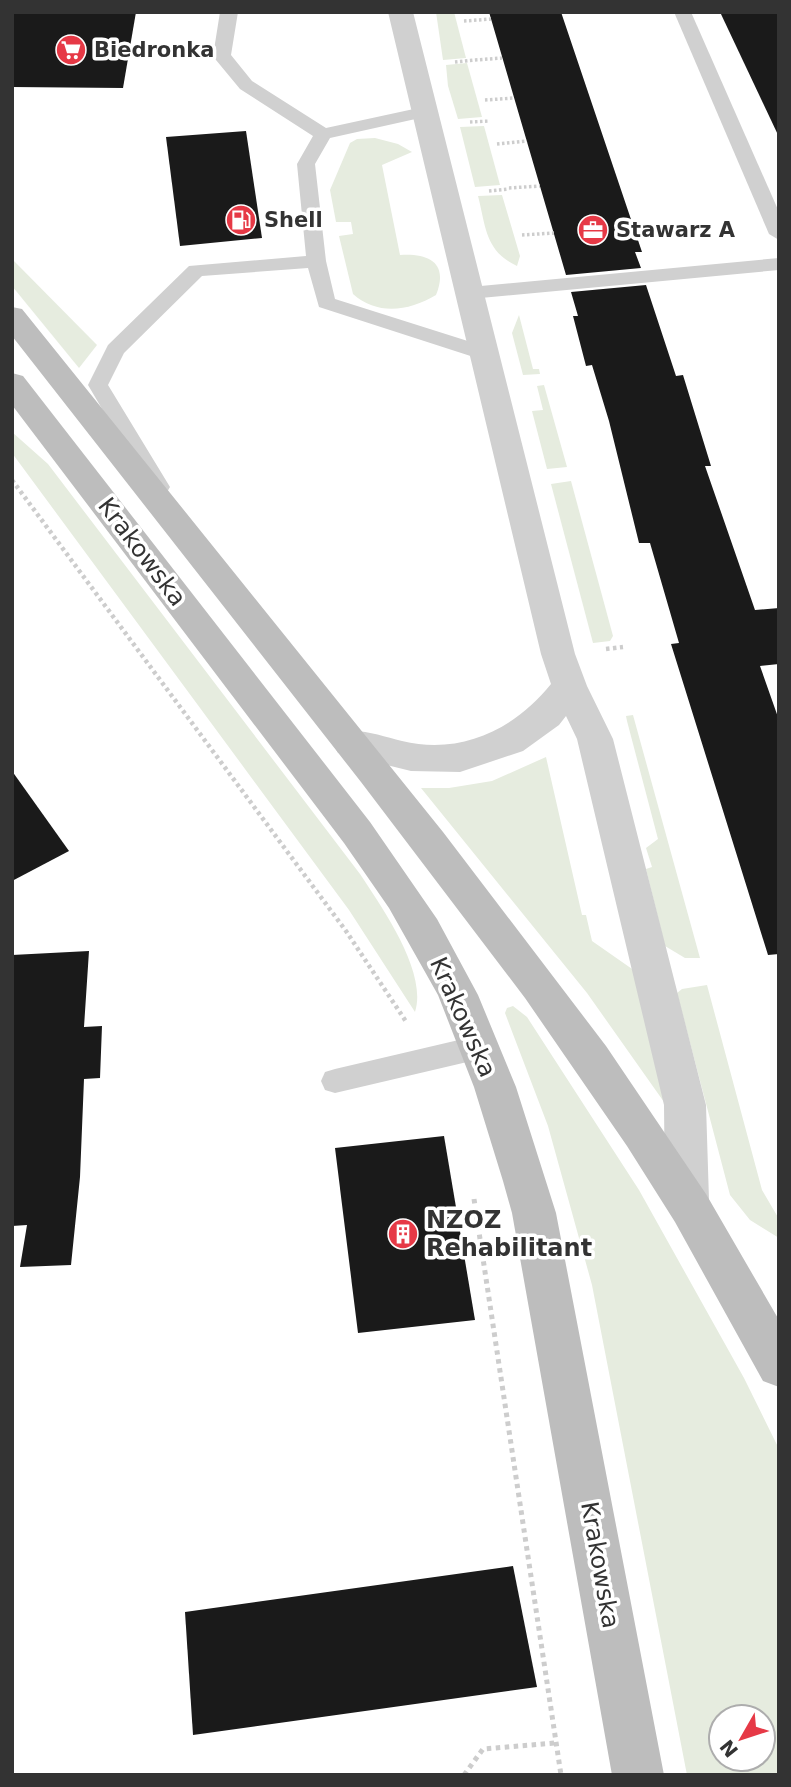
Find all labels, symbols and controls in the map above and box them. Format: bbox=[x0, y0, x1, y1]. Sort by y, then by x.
supermarket icon: Biedronka bbox=[54, 33, 88, 67]
place label: Biedronka bbox=[94, 38, 214, 62]
fuel station icon: Shell bbox=[224, 203, 258, 237]
place label: Shell bbox=[264, 208, 323, 232]
office icon: Stawarz A bbox=[576, 213, 610, 247]
place label: Stawarz A bbox=[616, 218, 736, 242]
street label: Krakowska bbox=[92, 492, 192, 612]
street label: Krakowska bbox=[424, 953, 502, 1081]
place label: NZOZ Rehabilitant bbox=[426, 1206, 592, 1262]
building icon: NZOZ Rehabilitant bbox=[386, 1217, 420, 1251]
street label: Krakowska bbox=[575, 1499, 625, 1631]
north arrow bbox=[707, 1703, 777, 1773]
text: N bbox=[715, 1736, 742, 1762]

